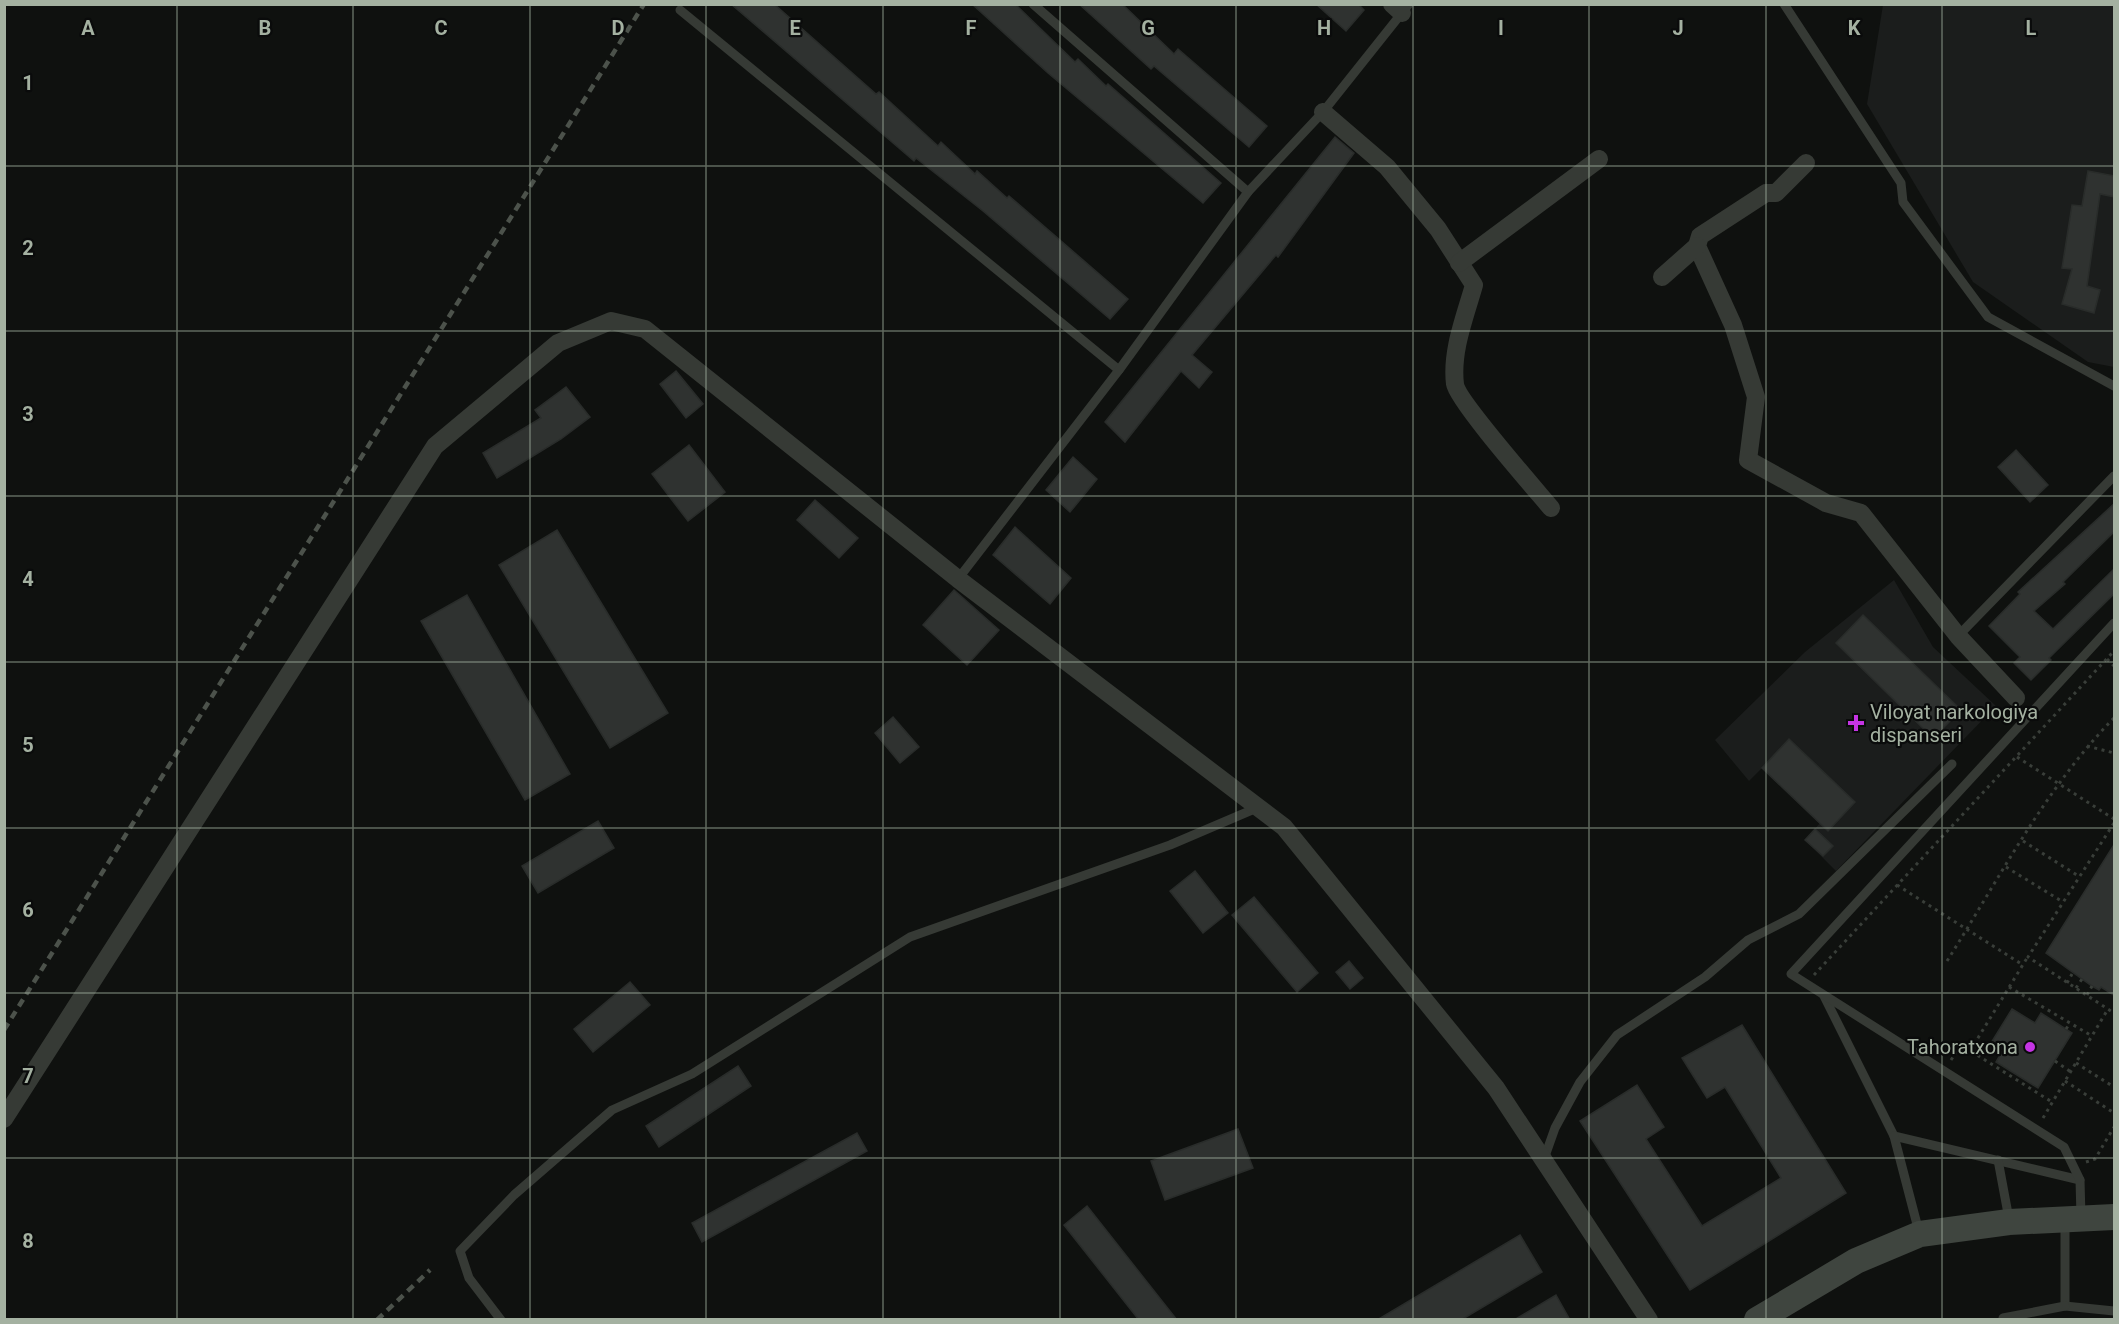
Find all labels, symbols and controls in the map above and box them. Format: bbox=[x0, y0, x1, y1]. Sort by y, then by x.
text: A bbox=[81, 16, 95, 40]
text: B bbox=[259, 16, 271, 40]
text: C bbox=[434, 16, 448, 40]
text: D bbox=[612, 16, 625, 40]
text: E bbox=[789, 16, 801, 40]
text: F bbox=[966, 16, 977, 40]
text: G bbox=[1141, 16, 1155, 40]
text: H bbox=[1317, 16, 1331, 40]
text: I bbox=[1498, 16, 1504, 40]
text: J bbox=[1672, 16, 1684, 40]
text: K bbox=[1848, 16, 1861, 40]
text: L bbox=[2026, 16, 2037, 40]
text: 1 bbox=[22, 71, 34, 95]
text: 2 bbox=[22, 236, 34, 260]
text: 3 bbox=[22, 402, 34, 426]
text: 4 bbox=[22, 567, 34, 591]
place label: Viloyat narkologiya dispanseri bbox=[1870, 700, 2038, 747]
marker: Viloyat narkologiya dispanseri bbox=[1847, 714, 1865, 732]
text: 5 bbox=[22, 733, 34, 757]
text: 6 bbox=[22, 898, 34, 922]
place label: Tahoratxona bbox=[1907, 1035, 2018, 1059]
marker: Tahoratxona bbox=[2023, 1040, 2037, 1054]
text: 7 bbox=[22, 1064, 34, 1088]
text: 8 bbox=[22, 1229, 34, 1253]

